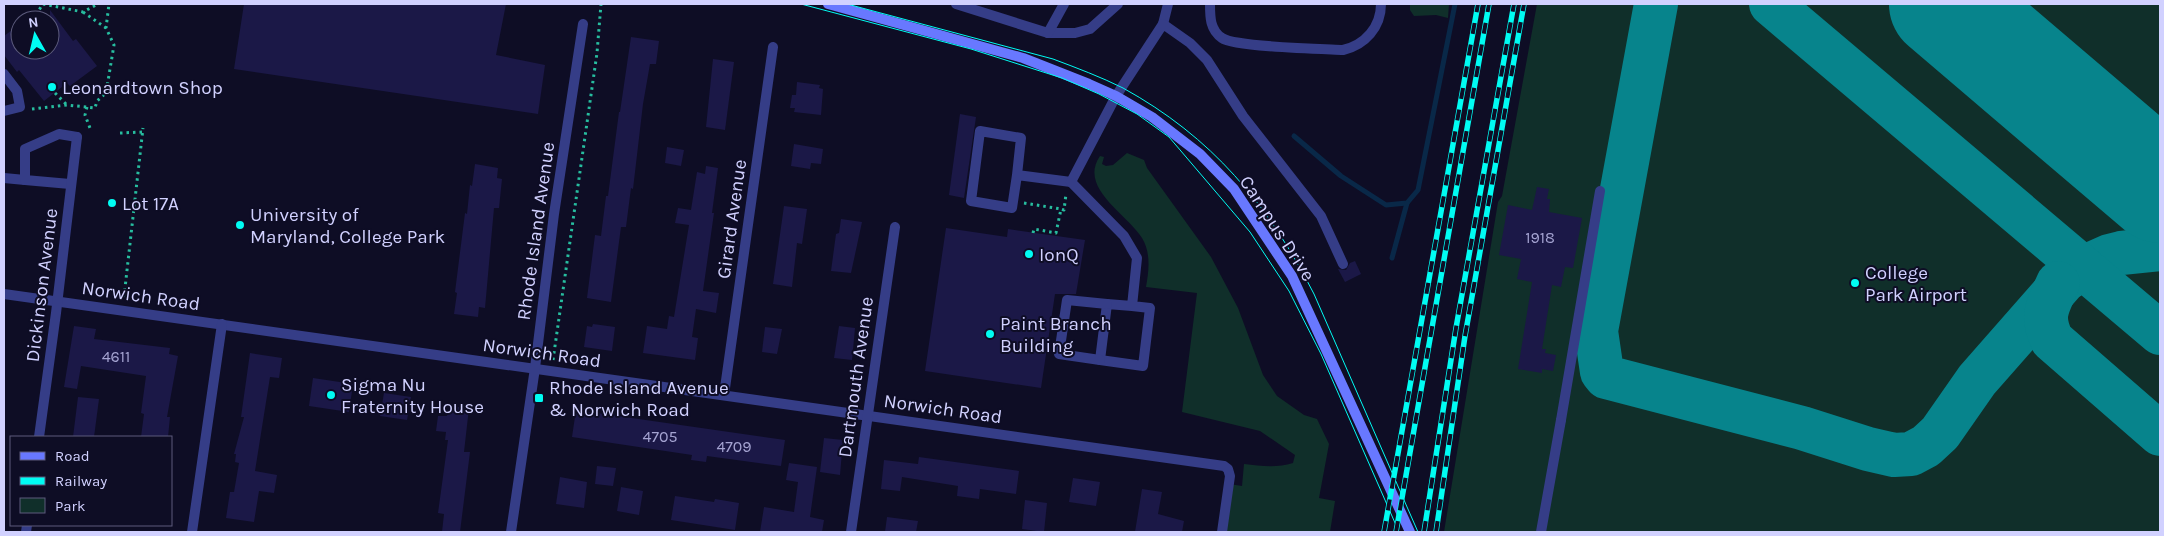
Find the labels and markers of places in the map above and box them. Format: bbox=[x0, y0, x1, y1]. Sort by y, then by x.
place label: Leonardtown Shop bbox=[62, 77, 223, 99]
marker: Leonardtown Shop bbox=[46, 81, 58, 93]
place label: Lot 17A bbox=[122, 193, 179, 215]
marker: Lot 17A bbox=[106, 197, 118, 209]
place label: University of Maryland, College Park bbox=[250, 204, 446, 248]
marker: University of Maryland, College Park bbox=[234, 219, 246, 231]
place label: IonQ bbox=[1039, 244, 1079, 266]
marker: IonQ bbox=[1023, 248, 1035, 260]
place label: College Park Airport bbox=[1865, 262, 1967, 306]
marker: College Park Airport bbox=[1849, 277, 1861, 289]
place label: Paint Branch Building bbox=[1000, 313, 1112, 357]
marker: Paint Branch Building bbox=[984, 328, 996, 340]
place label: Sigma Nu Fraternity House bbox=[341, 374, 484, 418]
place label: Rhode Island Avenue & Norwich Road bbox=[549, 377, 729, 421]
marker: Sigma Nu Fraternity House bbox=[325, 389, 337, 401]
marker: Rhode Island Avenue & Norwich Road bbox=[533, 392, 545, 404]

